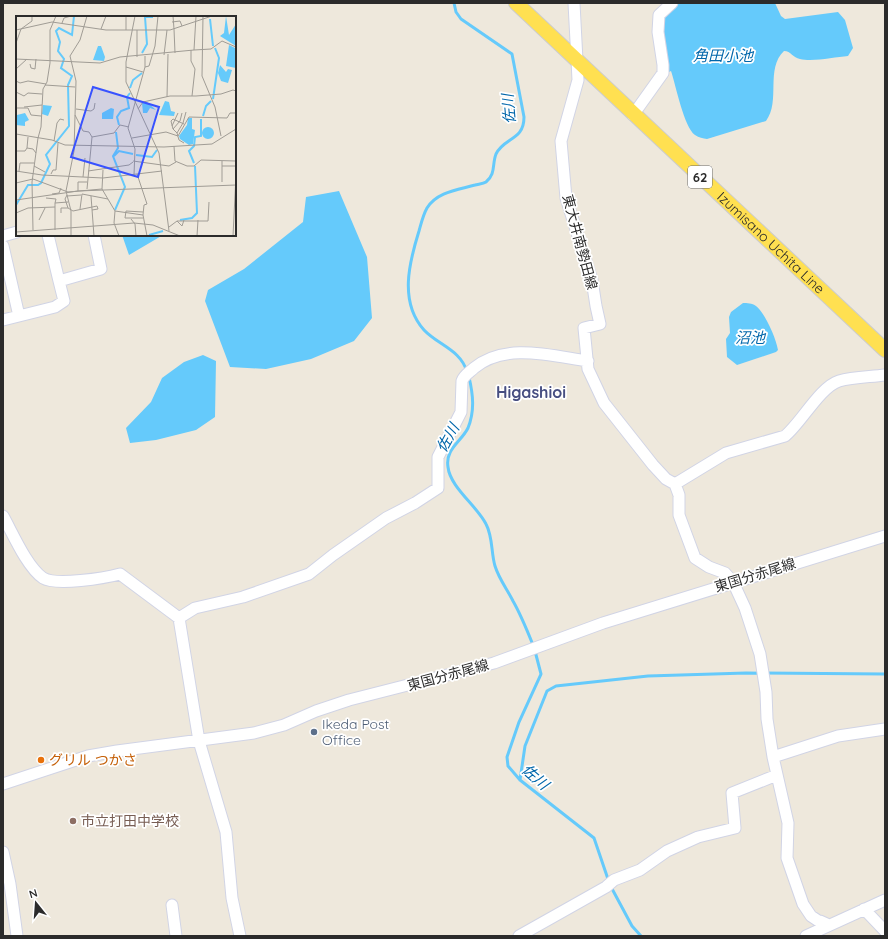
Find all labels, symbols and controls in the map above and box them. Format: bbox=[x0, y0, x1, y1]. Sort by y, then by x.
inset map bbox=[16, 16, 236, 236]
water label: 角田小池 bbox=[693, 46, 755, 65]
water label: 佐川 bbox=[498, 91, 519, 125]
road number: 62 bbox=[688, 166, 712, 188]
street label: Izumisano Uchita Line bbox=[713, 188, 829, 298]
street label: 東大井南勢田線 bbox=[559, 192, 601, 292]
water label: 沼池 bbox=[735, 328, 767, 347]
district label: Higashioi bbox=[496, 382, 566, 402]
water label: 佐川 bbox=[432, 418, 464, 455]
street label: 東国分赤尾線 bbox=[712, 554, 798, 596]
street label: 東国分赤尾線 bbox=[405, 655, 491, 695]
place label: Ikeda Post Office bbox=[322, 715, 390, 749]
marker: Ikeda Post Office bbox=[309, 727, 319, 737]
place label: グリル つかさ bbox=[49, 751, 137, 769]
marker: グリル つかさ bbox=[36, 755, 46, 765]
water label: 佐川 bbox=[518, 760, 554, 795]
place label: 市立打田中学校 bbox=[81, 812, 179, 830]
marker: 市立打田中学校 bbox=[68, 816, 78, 826]
north arrow bbox=[16, 883, 56, 923]
text: N bbox=[27, 886, 39, 901]

